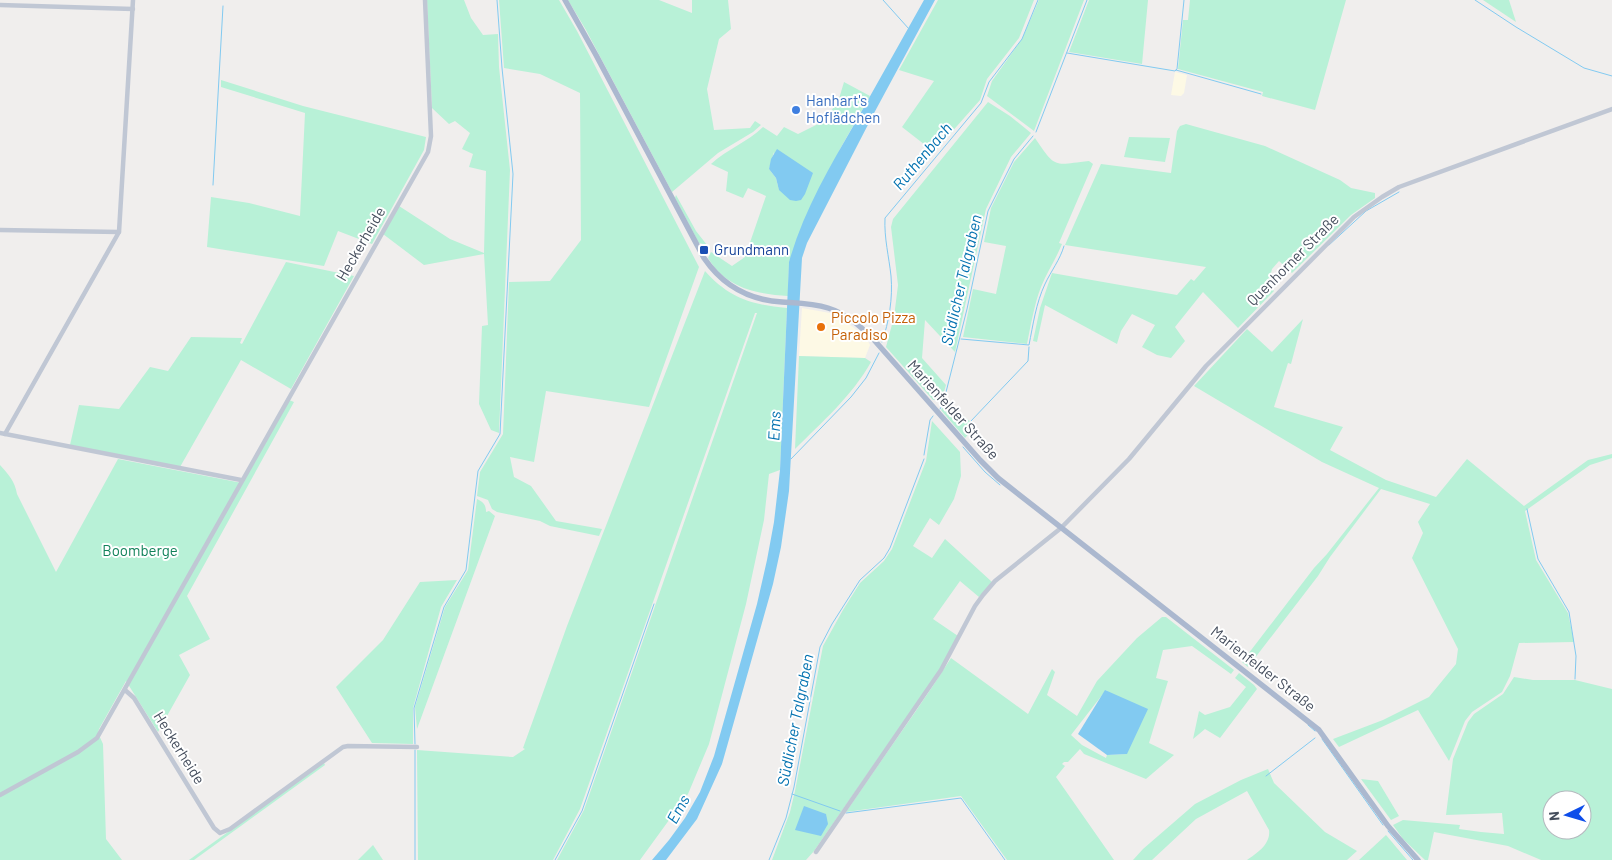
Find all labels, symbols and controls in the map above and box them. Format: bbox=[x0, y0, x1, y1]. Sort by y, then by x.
place label: Hanhart's Hoflädchen bbox=[806, 91, 880, 126]
marker: Hanhart's Hoflädchen bbox=[790, 104, 802, 116]
water label: Ruthenbach bbox=[888, 118, 955, 193]
street label: Heckerheide bbox=[332, 203, 388, 284]
street label: Quenhorner Straße bbox=[1243, 210, 1342, 309]
water label: Südlicher Talgraben bbox=[936, 212, 985, 347]
place label: Grundmann bbox=[714, 240, 789, 258]
marker: Grundmann bbox=[698, 244, 710, 256]
place label: Piccolo Pizza Paradiso bbox=[831, 308, 916, 343]
marker: Piccolo Pizza Paradiso bbox=[815, 321, 827, 333]
street label: Marienfelder Straße bbox=[904, 356, 1003, 463]
water label: Ems bbox=[763, 410, 784, 441]
park label: Boomberge bbox=[102, 541, 178, 559]
street label: Marienfelder Straße bbox=[1208, 622, 1320, 715]
water label: Südlicher Talgraben bbox=[772, 652, 817, 787]
street label: Heckerheide bbox=[150, 708, 209, 787]
north arrow bbox=[1542, 790, 1592, 840]
water label: Ems bbox=[662, 791, 693, 826]
text: N bbox=[1545, 811, 1562, 822]

